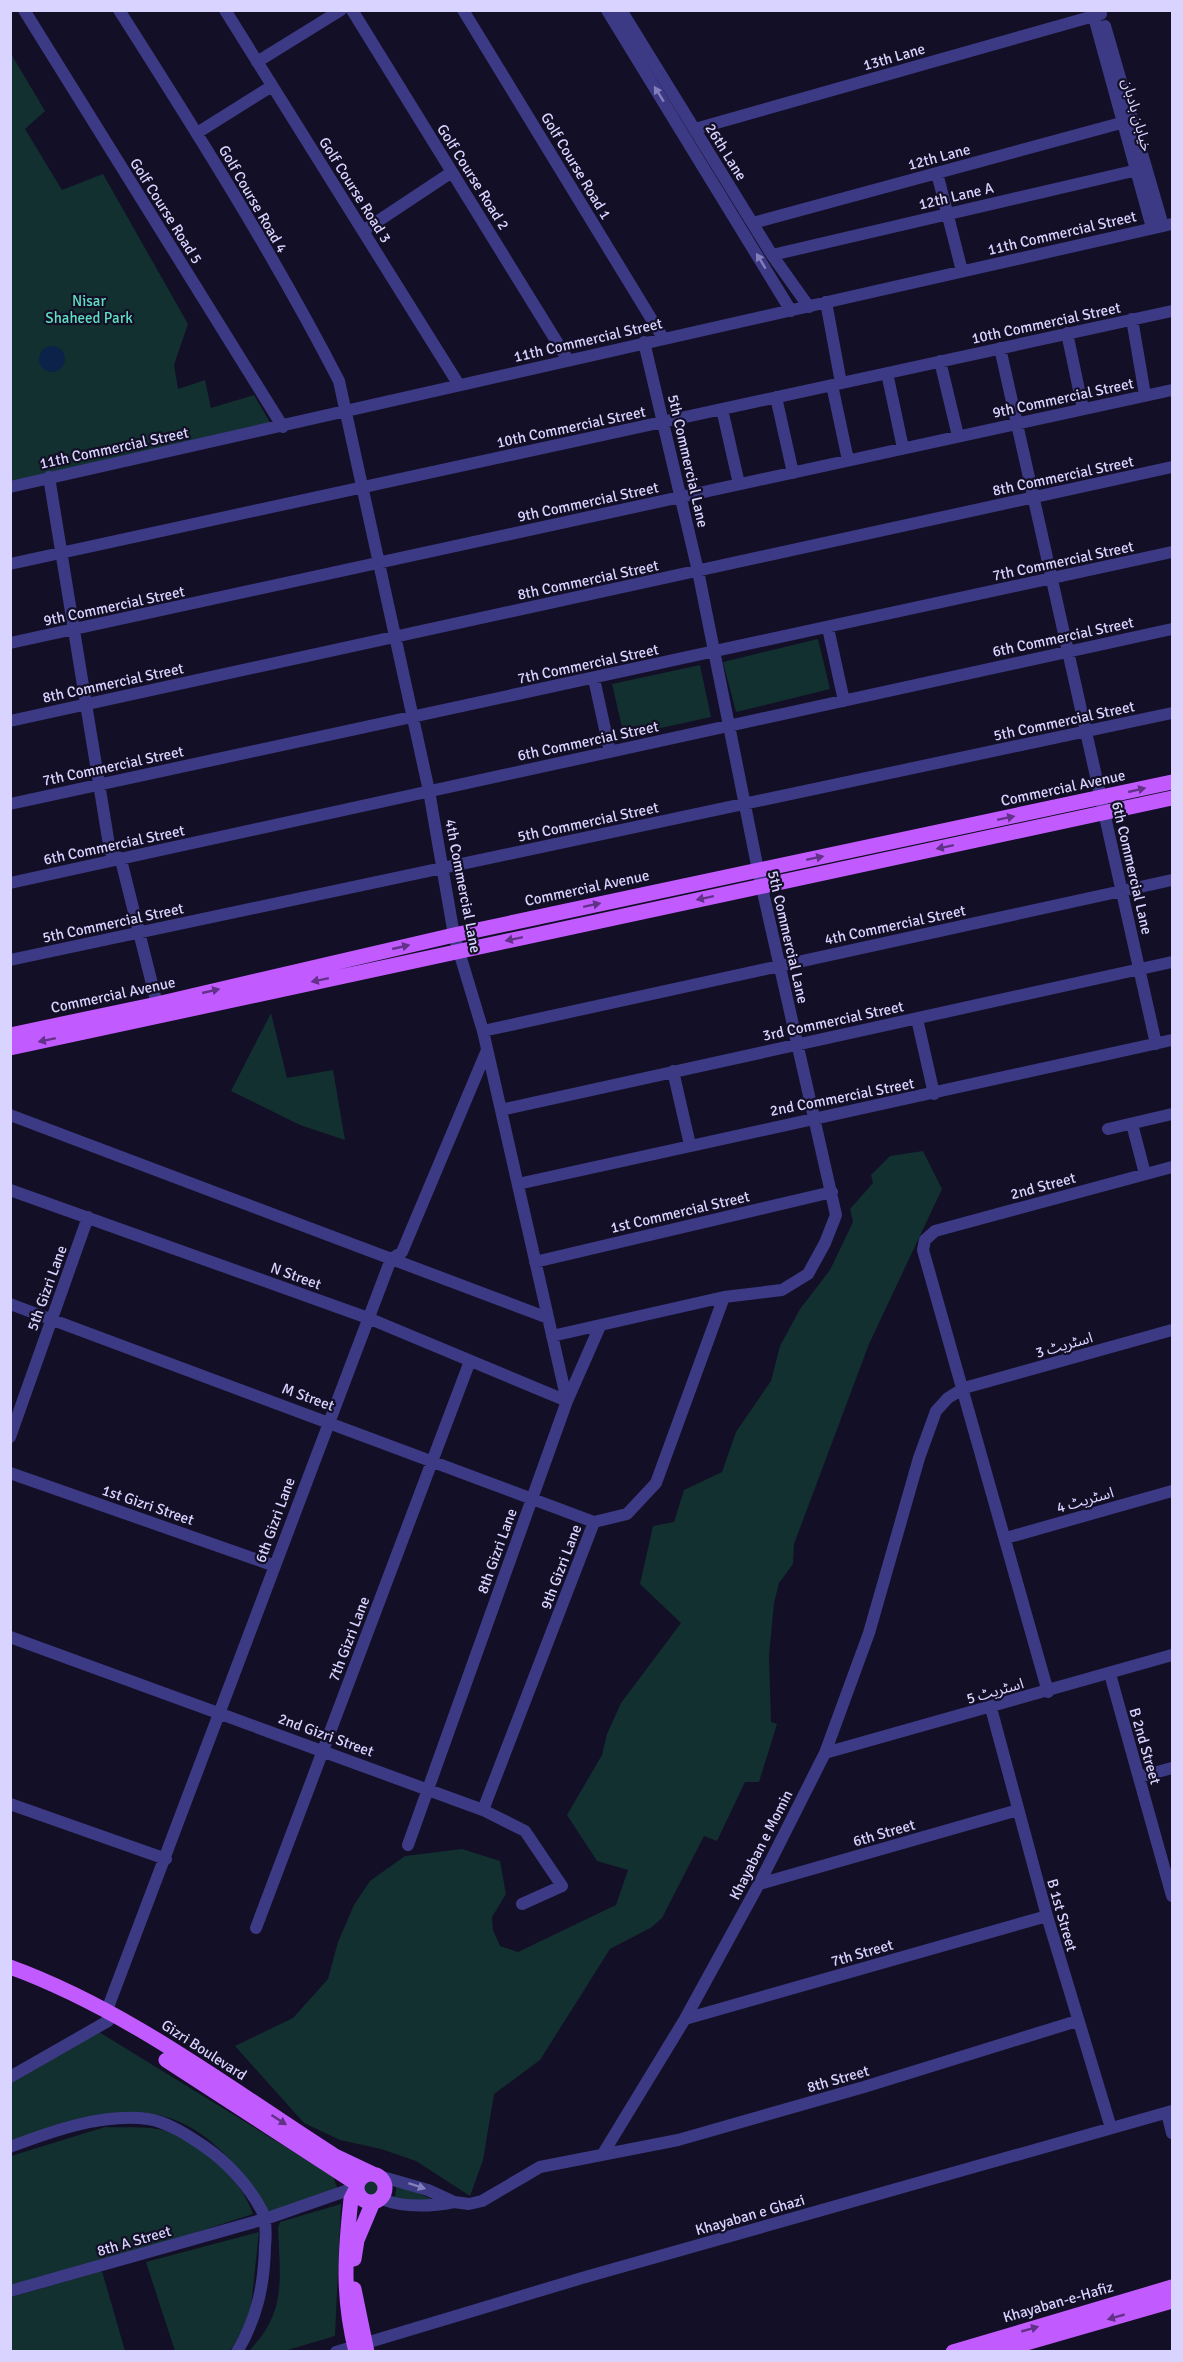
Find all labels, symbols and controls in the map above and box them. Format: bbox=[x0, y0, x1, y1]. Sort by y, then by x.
street label: 13th Lane bbox=[861, 40, 927, 74]
street label: خیابان بادبان bbox=[1118, 76, 1156, 154]
one-way arrow bbox=[654, 86, 665, 103]
street label: Golf Course Road 1 bbox=[537, 109, 615, 223]
street label: 26th Lane bbox=[701, 120, 751, 184]
street label: Golf Course Road 2 bbox=[433, 121, 513, 233]
street label: Golf Course Road 3 bbox=[315, 134, 395, 246]
street label: 12th Lane bbox=[906, 140, 972, 174]
street label: Golf Course Road 4 bbox=[215, 142, 291, 256]
street label: Golf Course Road 5 bbox=[126, 155, 206, 267]
street label: 12th Lane A bbox=[917, 179, 995, 213]
street label: 11th Commercial Street bbox=[986, 207, 1138, 259]
one-way arrow bbox=[755, 253, 766, 269]
park label: Nisar Shaheed Park bbox=[45, 292, 133, 327]
street label: 10th Commercial Street bbox=[970, 298, 1122, 348]
street label: 11th Commercial Street bbox=[512, 314, 664, 366]
street label: 9th Commercial Street bbox=[991, 374, 1135, 422]
street label: 5th Commercial Lane bbox=[664, 393, 712, 529]
street label: 10th Commercial Street bbox=[495, 402, 647, 452]
street label: 11th Commercial Street bbox=[38, 423, 190, 473]
street label: 8th Commercial Street bbox=[991, 452, 1135, 500]
street label: 9th Commercial Street bbox=[516, 478, 660, 526]
street label: 7th Commercial Street bbox=[991, 537, 1135, 585]
street label: 8th Commercial Street bbox=[516, 556, 660, 604]
street label: 9th Commercial Street bbox=[42, 582, 186, 630]
street label: 6th Commercial Street bbox=[991, 613, 1135, 661]
street label: 7th Commercial Street bbox=[516, 640, 660, 688]
street label: 8th Commercial Street bbox=[41, 659, 185, 707]
street label: 5th Commercial Street bbox=[992, 697, 1136, 745]
street label: 6th Commercial Street bbox=[516, 717, 660, 765]
street label: 7th Commercial Street bbox=[41, 742, 185, 790]
street label: Commercial Avenue bbox=[999, 766, 1127, 810]
one-way arrow bbox=[1127, 785, 1146, 795]
street label: 5th Commercial Street bbox=[516, 798, 660, 846]
street label: 6th Commercial Lane bbox=[1108, 800, 1156, 936]
one-way arrow bbox=[997, 813, 1015, 823]
street label: 4th Commercial Lane bbox=[441, 818, 485, 954]
street label: 6th Commercial Street bbox=[42, 821, 186, 869]
one-way arrow bbox=[936, 843, 954, 853]
one-way arrow bbox=[806, 853, 825, 862]
street label: Commercial Avenue bbox=[523, 866, 651, 910]
street label: 5th Commercial Lane bbox=[764, 869, 812, 1005]
one-way arrow bbox=[695, 894, 714, 903]
street label: 5th Commercial Street bbox=[41, 899, 185, 947]
one-way arrow bbox=[582, 900, 601, 910]
street label: 4th Commercial Street bbox=[823, 901, 967, 949]
one-way arrow bbox=[505, 934, 523, 944]
one-way arrow bbox=[392, 942, 411, 951]
street label: Commercial Avenue bbox=[49, 973, 177, 1017]
one-way arrow bbox=[311, 976, 329, 986]
one-way arrow bbox=[202, 986, 221, 996]
street label: 3rd Commercial Street bbox=[761, 997, 905, 1045]
one-way arrow bbox=[38, 1035, 57, 1045]
street label: 2nd Commercial Street bbox=[768, 1074, 916, 1120]
street label: 2nd Street bbox=[1008, 1169, 1078, 1203]
street label: 1st Commercial Street bbox=[609, 1187, 751, 1237]
street label: 5th Gizri Lane bbox=[23, 1243, 71, 1333]
street label: N Street bbox=[268, 1259, 324, 1293]
street label: اسٹریٹ 3 bbox=[1033, 1328, 1095, 1362]
street label: M Street bbox=[279, 1379, 337, 1415]
street label: 6th Gizri Lane bbox=[251, 1475, 299, 1565]
street label: 1st Gizri Street bbox=[100, 1481, 196, 1529]
street label: اسٹریٹ 4 bbox=[1054, 1483, 1116, 1517]
street label: 8th Gizri Lane bbox=[473, 1506, 521, 1596]
street label: 9th Gizri Lane bbox=[537, 1522, 585, 1612]
street label: 7th Gizri Lane bbox=[325, 1594, 373, 1684]
street label: اسٹریٹ 5 bbox=[964, 1674, 1026, 1708]
street label: B 2nd Street bbox=[1125, 1706, 1165, 1786]
street label: 2nd Gizri Street bbox=[276, 1709, 376, 1761]
street label: Khayaban e Momin bbox=[726, 1787, 796, 1903]
street label: 6th Street bbox=[851, 1816, 917, 1850]
street label: B 1st Street bbox=[1043, 1877, 1081, 1953]
street label: 7th Street bbox=[829, 1936, 895, 1970]
street label: Gizri Boulevard bbox=[158, 2016, 250, 2084]
street label: 8th Street bbox=[805, 2062, 871, 2096]
one-way arrow bbox=[271, 2114, 287, 2125]
one-way arrow bbox=[408, 2182, 426, 2192]
street label: Khayaban e Ghazi bbox=[693, 2191, 807, 2239]
street label: 8th A Street bbox=[95, 2222, 173, 2260]
street label: Khayaban-e-Hafiz bbox=[1001, 2278, 1115, 2326]
one-way arrow bbox=[1107, 2313, 1125, 2322]
one-way arrow bbox=[1021, 2324, 1039, 2333]

